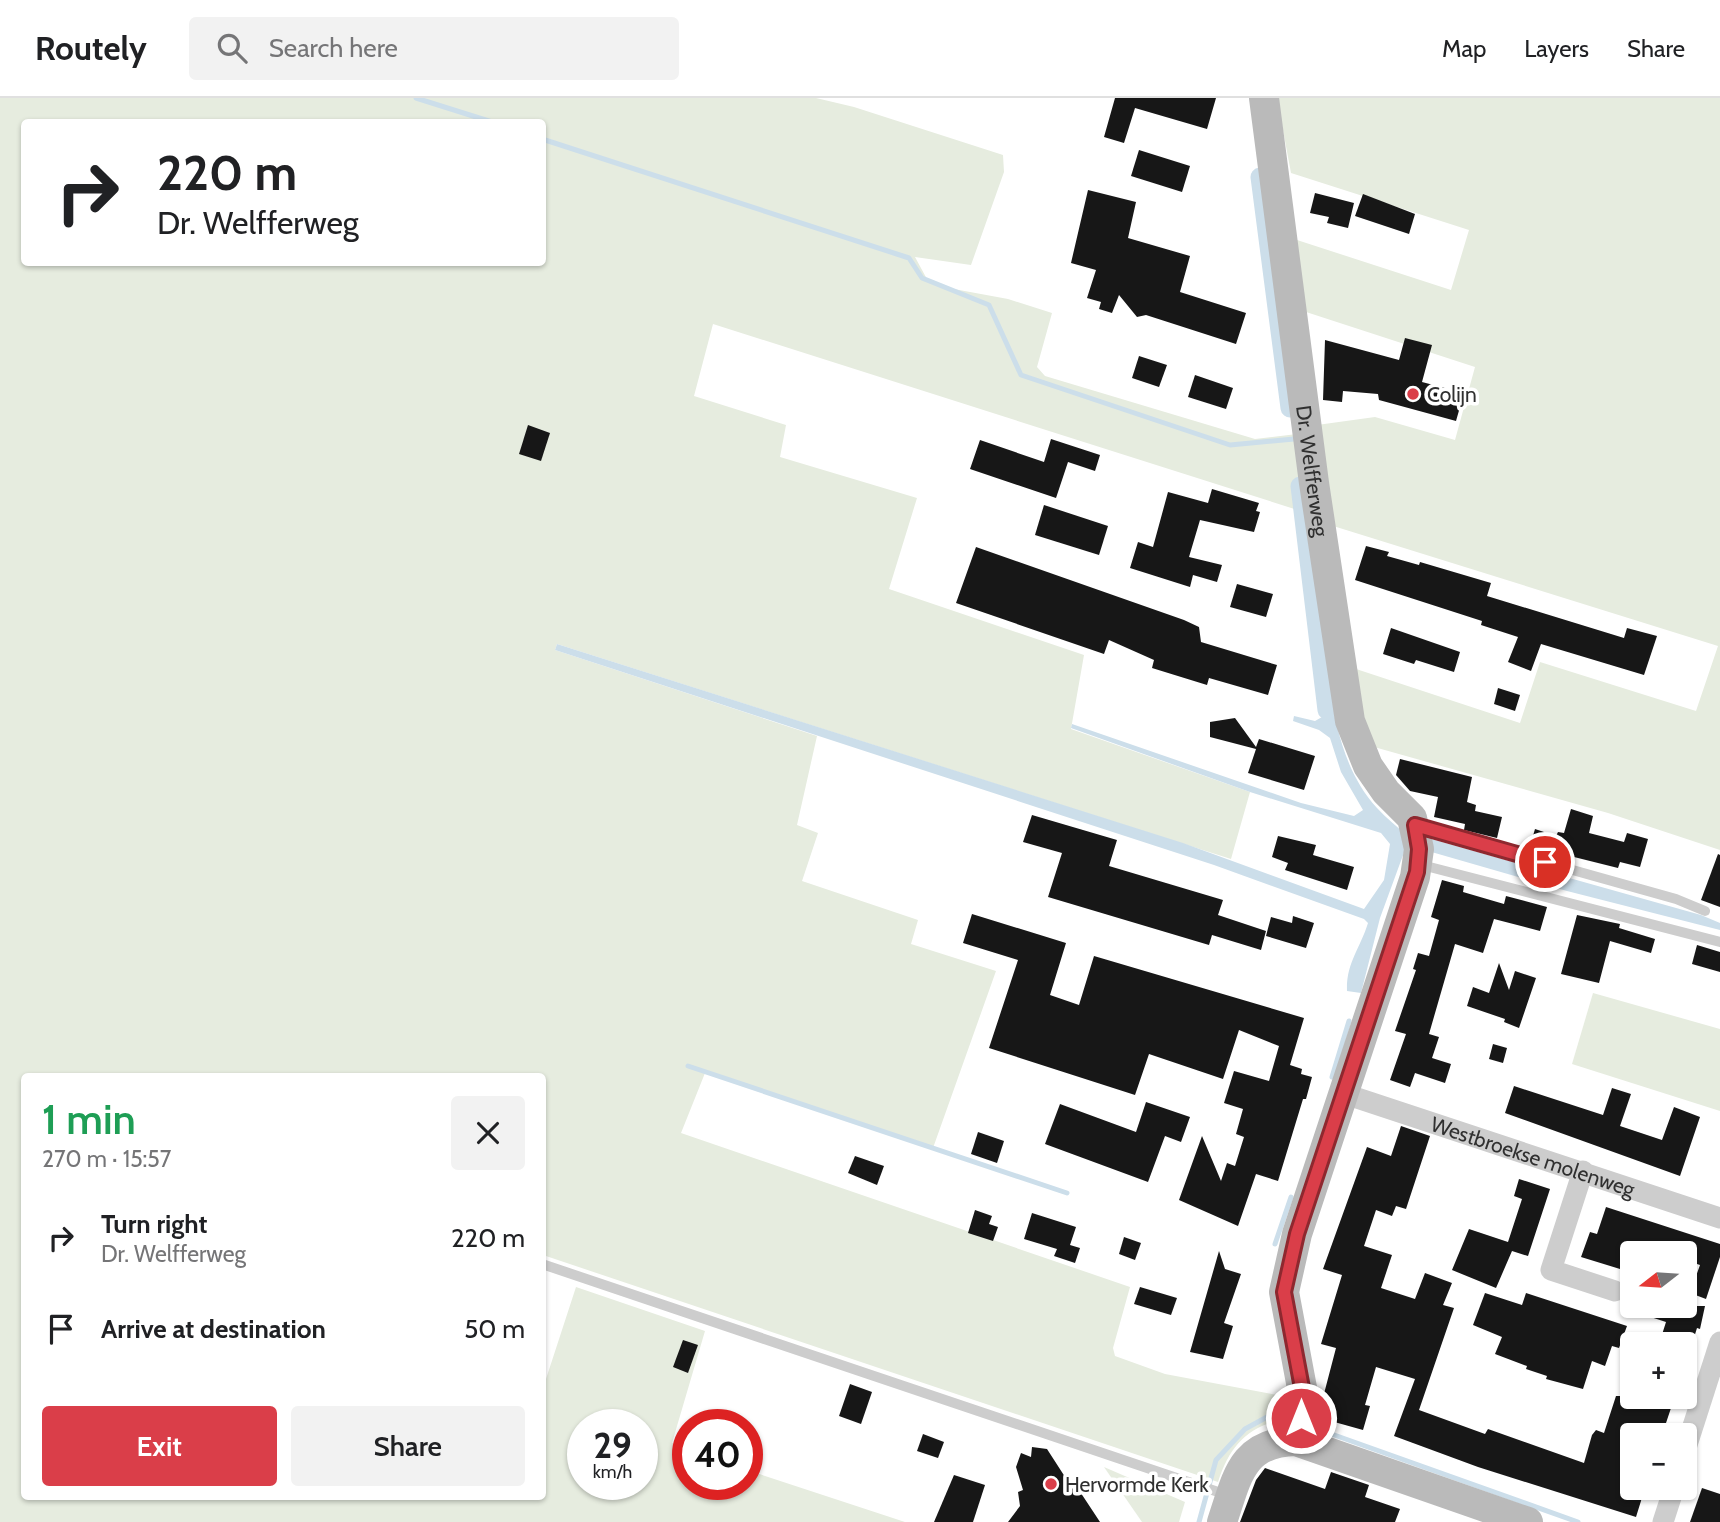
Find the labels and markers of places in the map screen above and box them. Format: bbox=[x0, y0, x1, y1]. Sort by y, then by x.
place label: Colijn bbox=[1427, 382, 1477, 408]
marker: Colijn bbox=[1405, 386, 1421, 402]
pin bbox=[1515, 832, 1575, 892]
place label: Hervormde Kerk bbox=[1065, 1472, 1209, 1497]
marker: Hervormde Kerk bbox=[1043, 1476, 1059, 1492]

